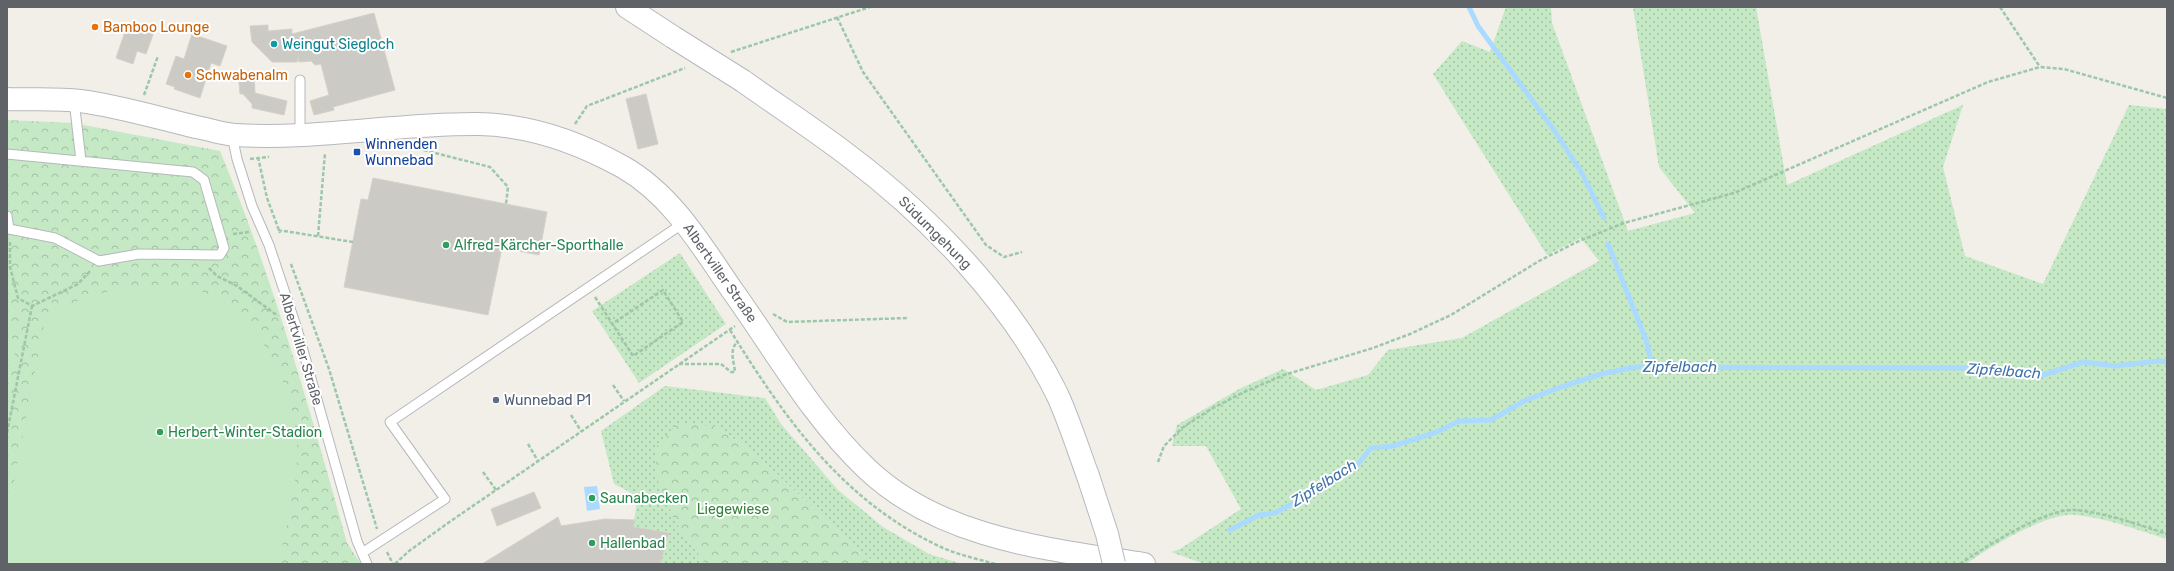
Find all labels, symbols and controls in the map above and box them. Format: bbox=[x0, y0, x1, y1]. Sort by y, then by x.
place label: Bamboo Lounge bbox=[103, 19, 209, 36]
marker: Bamboo Lounge bbox=[90, 22, 100, 32]
place label: Weingut Siegloch bbox=[282, 36, 394, 53]
marker: Weingut Siegloch bbox=[269, 39, 279, 49]
place label: Schwabenalm bbox=[196, 67, 288, 84]
marker: Schwabenalm bbox=[183, 70, 193, 80]
place label: Winnenden Wunnebad bbox=[365, 136, 438, 169]
marker: Winnenden Wunnebad bbox=[352, 147, 362, 157]
street label: Südumgehung bbox=[895, 193, 975, 273]
street label: Albertviller Straße bbox=[679, 220, 761, 326]
place label: Alfred-Kärcher-Sporthalle bbox=[454, 237, 624, 254]
marker: Alfred-Kärcher-Sporthalle bbox=[441, 240, 451, 250]
street label: Albertviller Straße bbox=[276, 290, 326, 408]
water label: Zipfelbach bbox=[1642, 358, 1717, 376]
water label: Zipfelbach bbox=[1965, 359, 2042, 383]
place label: Wunnebad P1 bbox=[504, 392, 591, 409]
marker: Wunnebad P1 bbox=[491, 395, 501, 405]
place label: Herbert-Winter-Stadion bbox=[168, 424, 322, 441]
marker: Herbert-Winter-Stadion bbox=[155, 427, 165, 437]
water label: Zipfelbach bbox=[1287, 456, 1360, 511]
place label: Saunabecken bbox=[600, 490, 688, 507]
marker: Saunabecken bbox=[587, 493, 597, 503]
park label: Liegewiese bbox=[697, 501, 769, 518]
place label: Hallenbad bbox=[600, 535, 665, 552]
marker: Hallenbad bbox=[587, 538, 597, 548]

